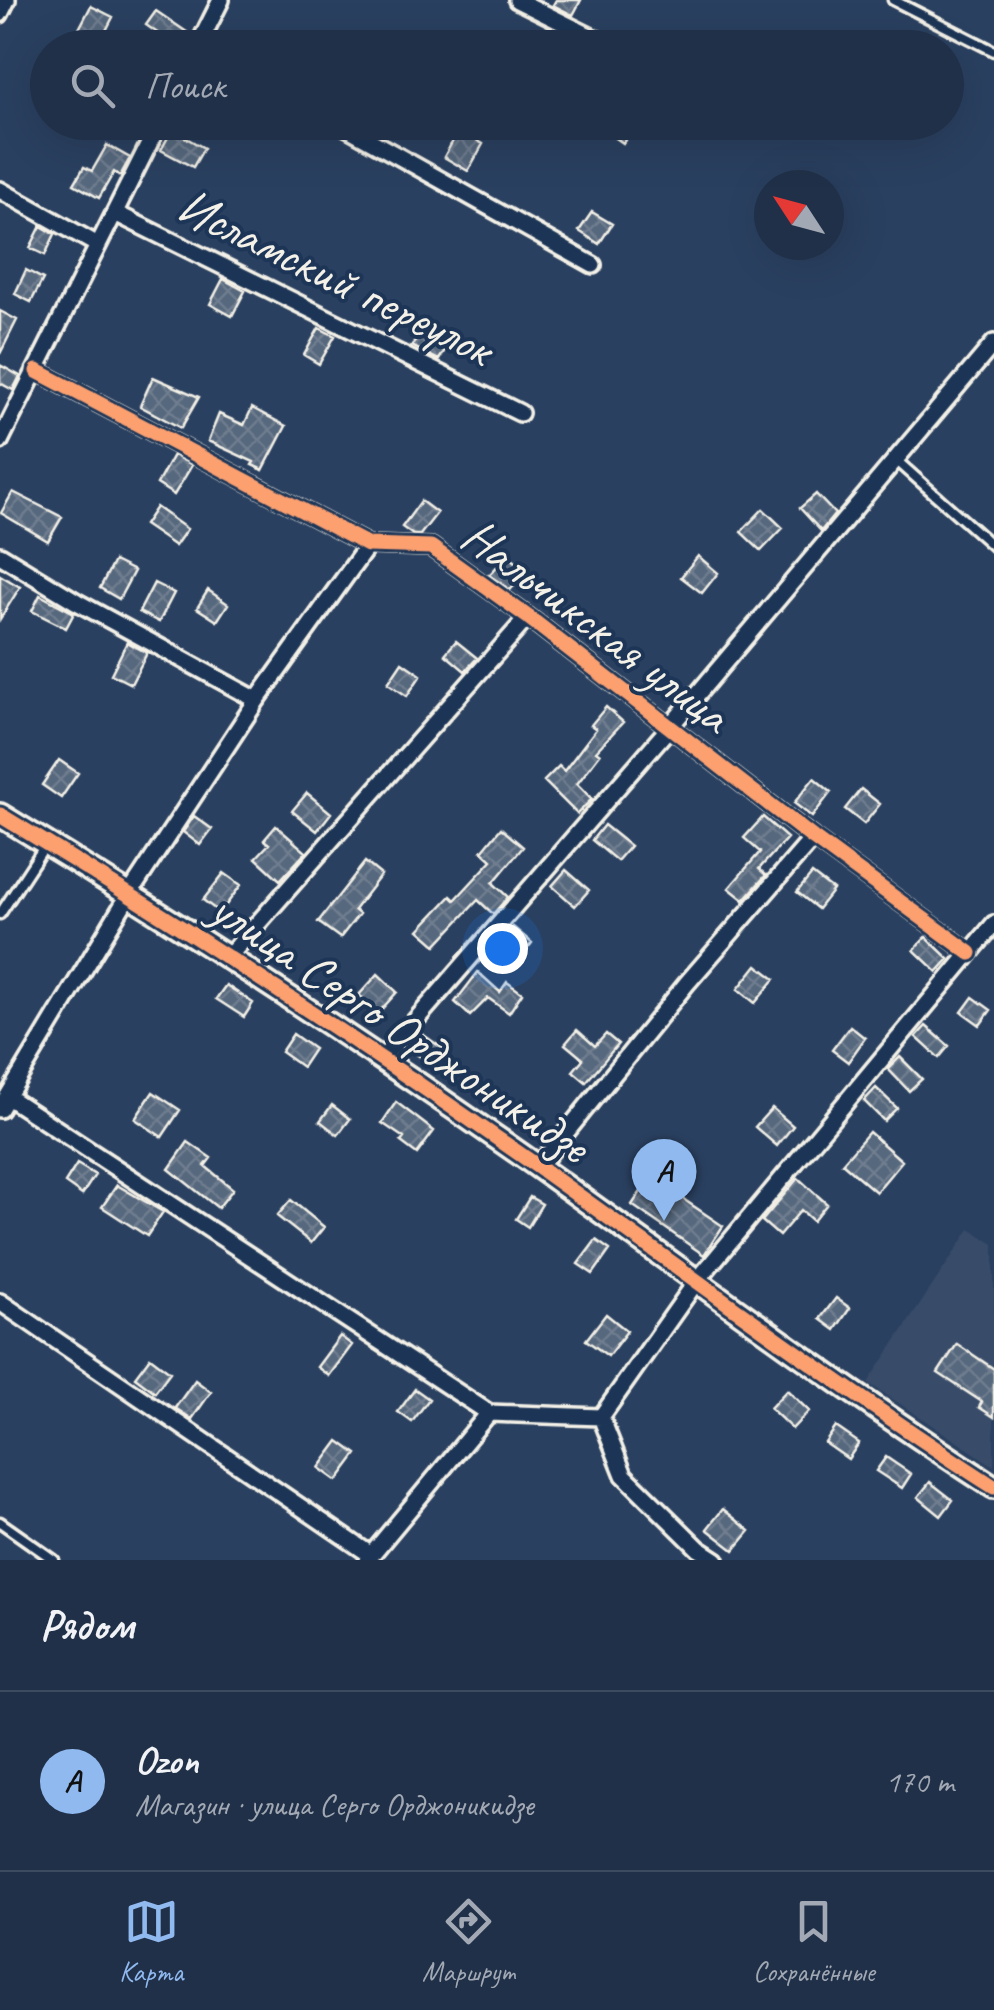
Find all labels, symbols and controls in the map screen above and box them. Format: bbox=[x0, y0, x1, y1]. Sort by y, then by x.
search box bbox=[30, 30, 964, 140]
icon: search bbox=[65, 58, 120, 113]
text: Поиск bbox=[145, 62, 225, 109]
north arrow bbox=[754, 170, 844, 260]
street label: Исламский переулок bbox=[168, 174, 507, 382]
street label: Нальчикская улица bbox=[449, 504, 745, 748]
street label: улица Серго Орджоникидзе bbox=[196, 875, 604, 1179]
your location bbox=[477, 923, 528, 974]
pin: A bbox=[632, 1138, 696, 1221]
text: Рядом bbox=[40, 1599, 134, 1652]
text: Ozon bbox=[135, 1737, 199, 1784]
text: A bbox=[64, 1761, 81, 1802]
text: 170 m bbox=[885, 1761, 954, 1802]
text: Магазин · улица Серго Орджоникидзе bbox=[135, 1784, 534, 1825]
tab: Карта bbox=[119, 1894, 183, 1989]
tab: Маршрут bbox=[422, 1894, 514, 1989]
tab: Сохранённые bbox=[753, 1894, 875, 1989]

